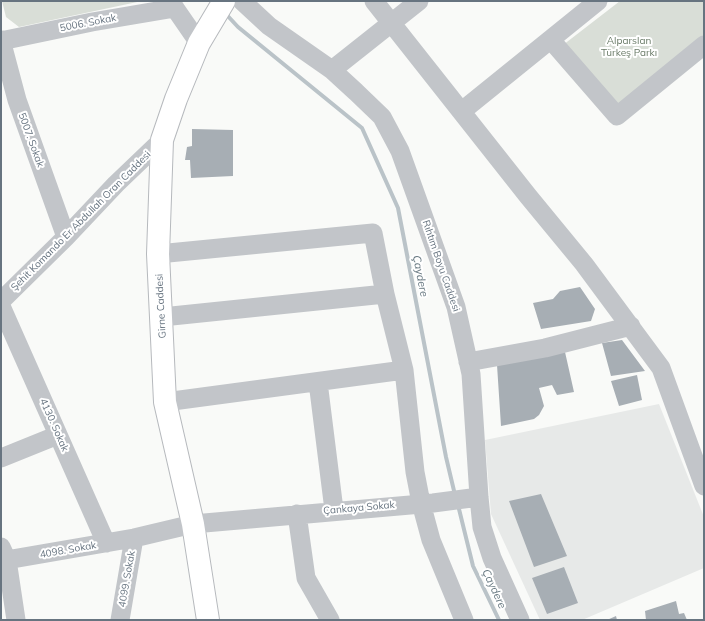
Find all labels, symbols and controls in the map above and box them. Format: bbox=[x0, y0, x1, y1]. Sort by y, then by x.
street label: 5006. Sokak bbox=[59, 12, 117, 34]
park label: Alparslan Türkeş Parkı bbox=[601, 35, 657, 58]
street label: 5007. Sokak bbox=[16, 111, 46, 169]
street label: Şehit Komando Er Abdullah Oran Caddesi bbox=[9, 149, 153, 293]
street label: Rıhtım Boyu Caddesi bbox=[420, 219, 462, 313]
water label: Çaydere bbox=[410, 254, 430, 298]
street label: Girne Caddesi bbox=[153, 273, 169, 339]
street label: 4130. Sokak bbox=[37, 396, 71, 454]
street label: Çankaya Sokak bbox=[323, 499, 395, 517]
street label: 4098. Sokak bbox=[39, 539, 97, 561]
street label: 4099. Sokak bbox=[116, 550, 138, 608]
water label: Çaydere bbox=[479, 567, 509, 611]

